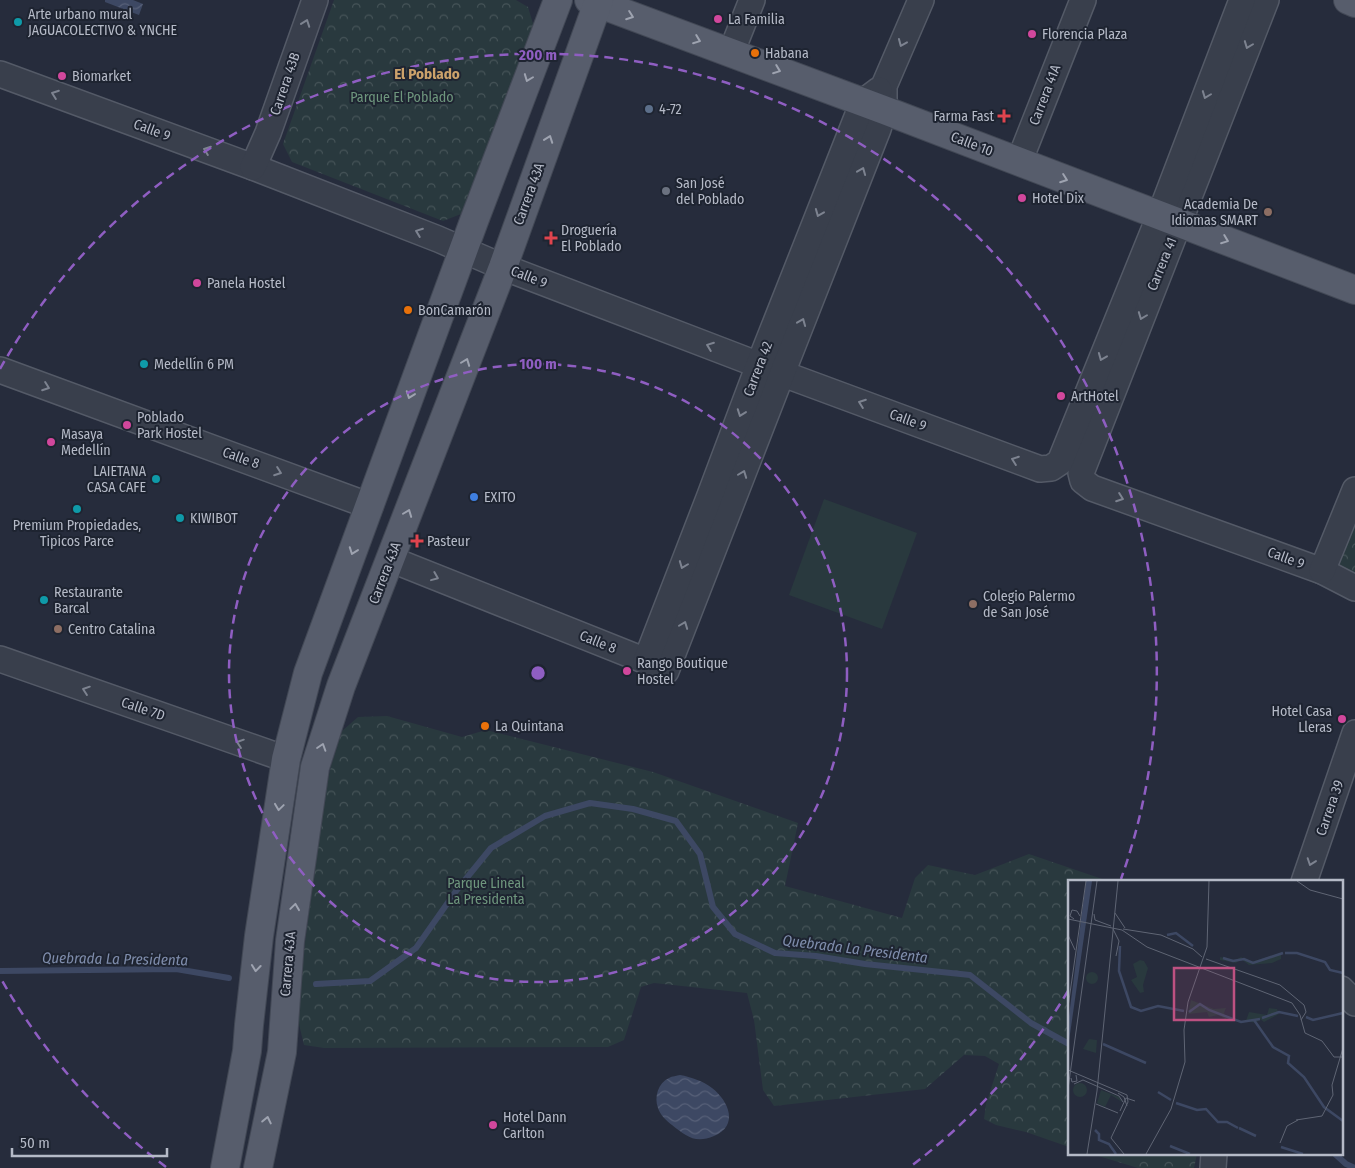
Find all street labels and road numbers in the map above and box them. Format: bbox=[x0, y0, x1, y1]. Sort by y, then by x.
street label: Carrera 43B bbox=[266, 50, 304, 118]
street label: Carrera 41A bbox=[1026, 62, 1065, 128]
street label: Calle 9 bbox=[131, 116, 173, 145]
street label: Calle 10 bbox=[948, 128, 996, 160]
street label: Carrera 43A bbox=[510, 160, 548, 227]
street label: Carrera 41 bbox=[1144, 235, 1180, 293]
street label: Calle 9 bbox=[508, 262, 550, 292]
street label: Carrera 42 bbox=[740, 339, 776, 399]
street label: Calle 9 bbox=[887, 406, 929, 435]
street label: Calle 8 bbox=[220, 443, 262, 473]
street label: Carrera 43A bbox=[365, 539, 405, 606]
street label: Calle 9 bbox=[1265, 544, 1307, 573]
street label: Calle 8 bbox=[577, 627, 619, 657]
street label: Calle 7D bbox=[119, 694, 167, 724]
street label: Carrera 39 bbox=[1313, 778, 1347, 838]
street label: Carrera 43A bbox=[277, 930, 299, 997]

